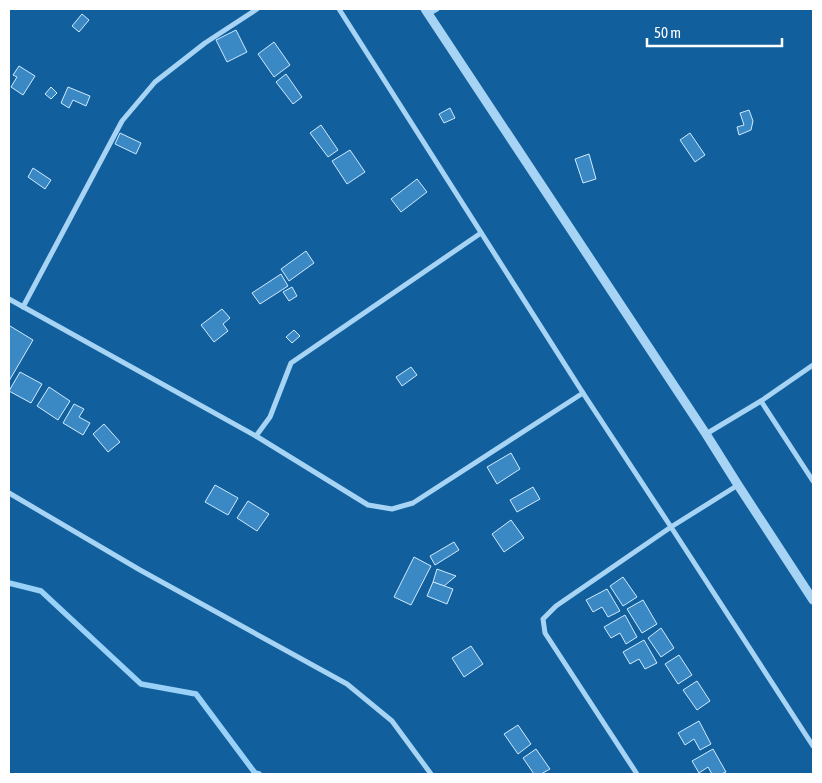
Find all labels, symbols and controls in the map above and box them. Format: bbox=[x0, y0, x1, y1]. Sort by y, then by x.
scale bar bbox=[647, 15, 782, 47]
text: 50 m bbox=[654, 24, 681, 41]

